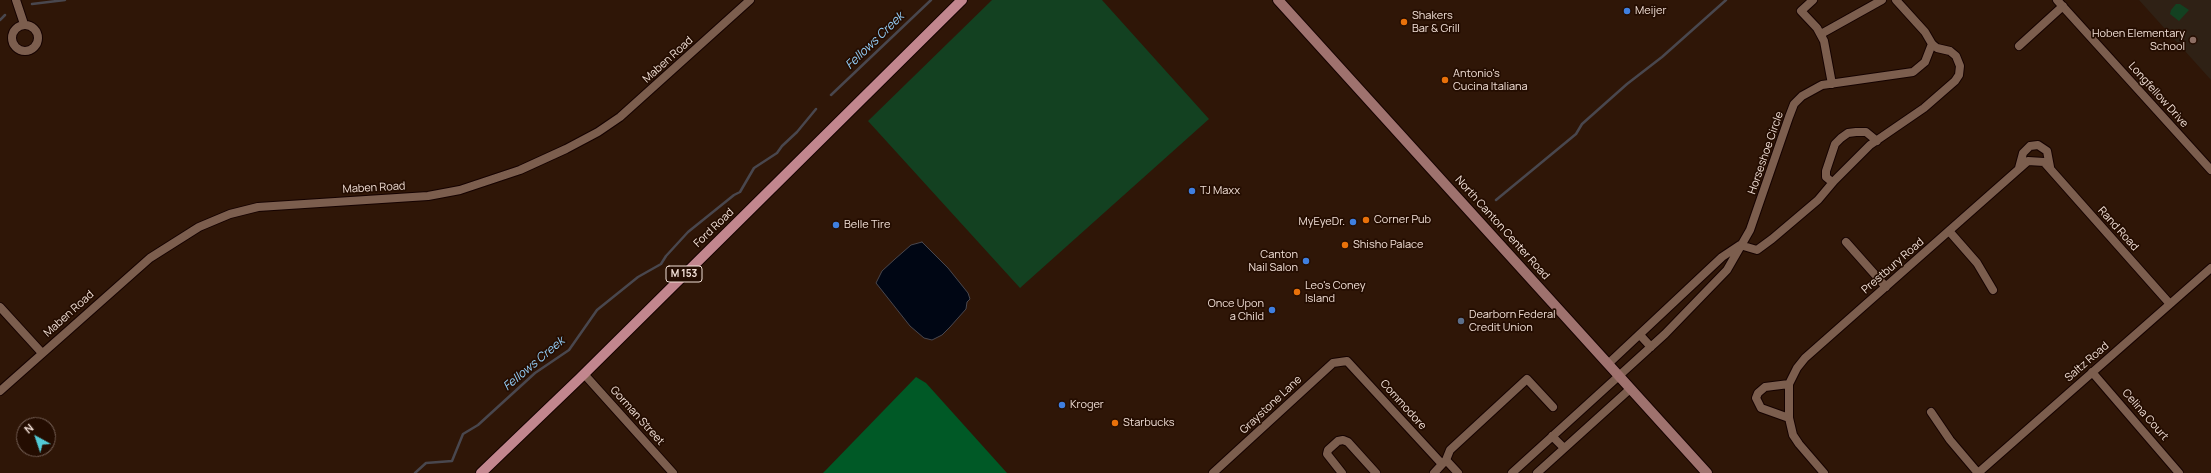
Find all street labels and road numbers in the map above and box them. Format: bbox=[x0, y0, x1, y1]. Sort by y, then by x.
street label: Maben Road bbox=[640, 34, 696, 86]
street label: Longfellow Drive bbox=[2125, 60, 2191, 130]
street label: Horseshoe Circle bbox=[1746, 110, 1786, 196]
street label: North Canton Center Road bbox=[1452, 174, 1552, 282]
street label: Maben Road bbox=[342, 180, 406, 196]
street label: Rand Road bbox=[2095, 204, 2141, 254]
street label: Ford Road bbox=[691, 206, 737, 250]
street label: Prestbury Road bbox=[1859, 235, 1927, 297]
road number: M 153 bbox=[666, 266, 702, 282]
street label: Maben Road bbox=[41, 288, 97, 340]
street label: Saltz Road bbox=[2062, 339, 2112, 385]
street label: Graystone Lane bbox=[1237, 373, 1305, 437]
street label: Commodore bbox=[1377, 377, 1429, 433]
street label: Gorman Street bbox=[607, 384, 667, 448]
street label: Celina Court bbox=[2119, 387, 2171, 443]

